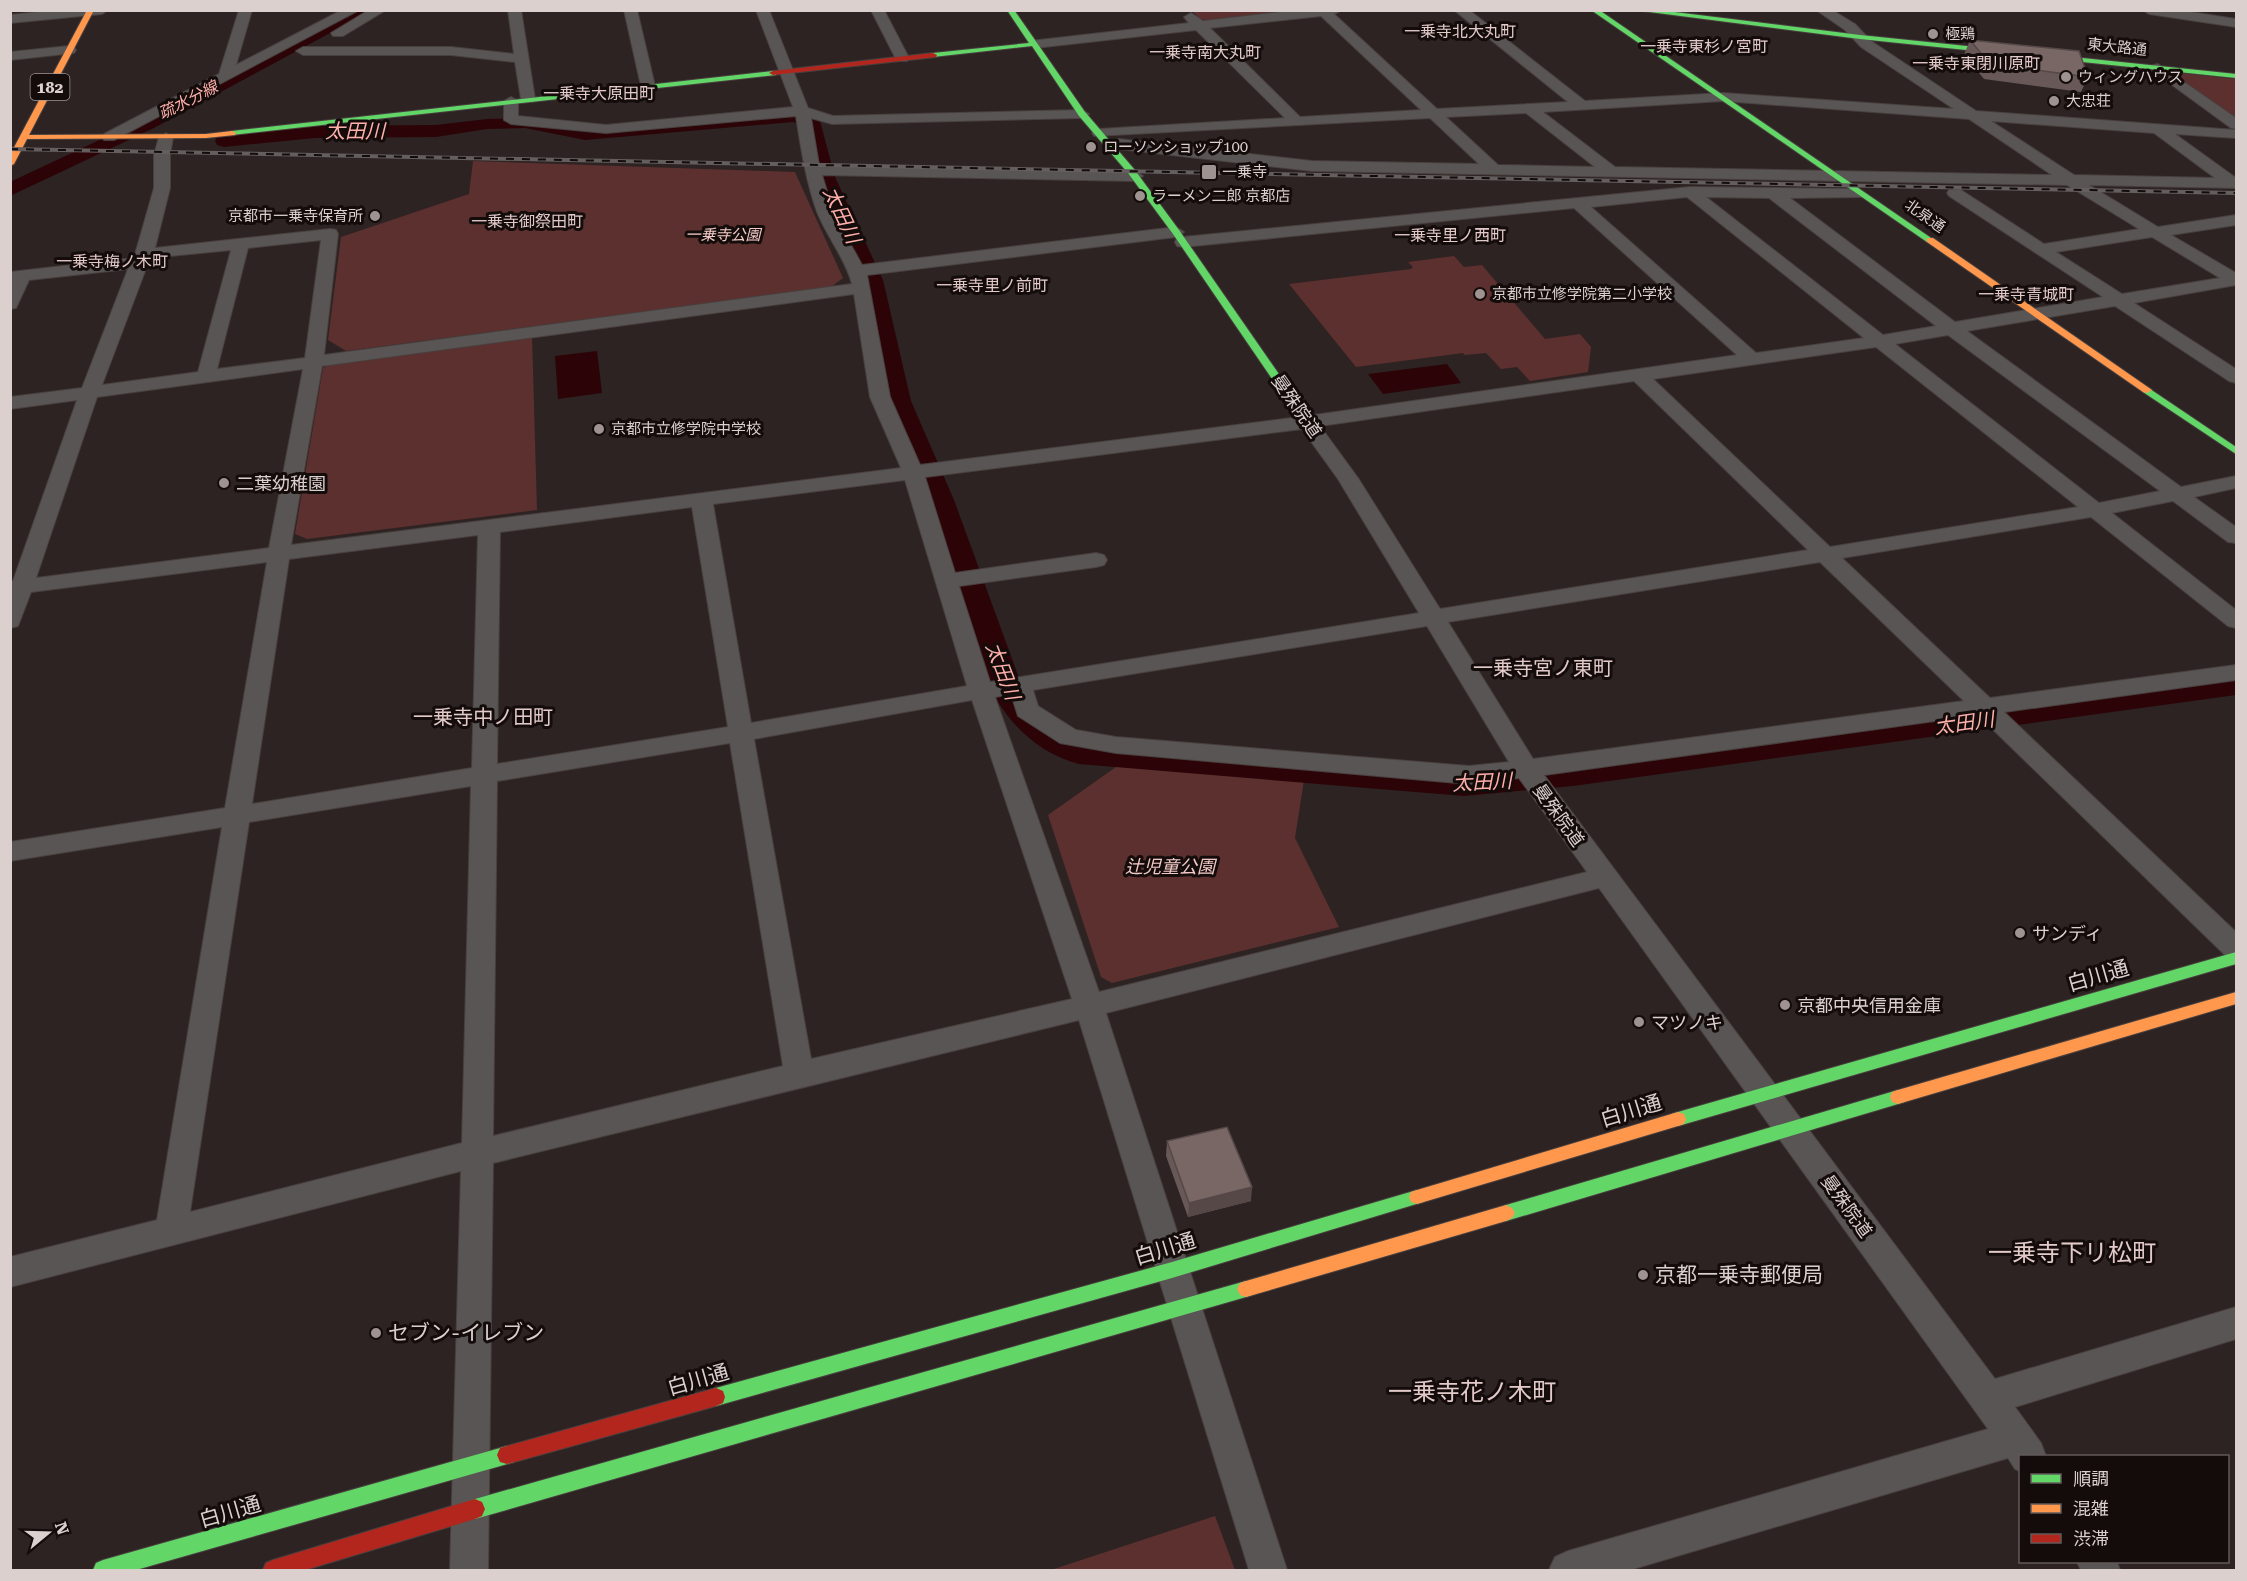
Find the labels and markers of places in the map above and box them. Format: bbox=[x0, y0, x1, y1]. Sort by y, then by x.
place label: 極鶏 bbox=[1945, 25, 1975, 43]
marker: 極鶏 bbox=[1926, 27, 1940, 41]
place label: ウィングハウス bbox=[2078, 68, 2183, 86]
marker: ウィングハウス bbox=[2059, 70, 2073, 84]
place label: 大忠荘 bbox=[2066, 92, 2111, 110]
marker: 大忠荘 bbox=[2047, 94, 2061, 108]
place label: ローソンショップ100 bbox=[1103, 138, 1248, 156]
marker: ローソンショップ100 bbox=[1084, 140, 1098, 154]
marker: 一乗寺 bbox=[1200, 163, 1218, 181]
place label: 一乗寺 bbox=[1222, 163, 1267, 181]
place label: ラーメン二郎 京都店 bbox=[1152, 187, 1290, 205]
marker: ラーメン二郎 京都店 bbox=[1133, 189, 1147, 203]
place label: 京都市一乗寺保育所 bbox=[228, 207, 363, 225]
marker: 京都市一乗寺保育所 bbox=[368, 209, 382, 223]
place label: 京都市立修学院第二小学校 bbox=[1492, 285, 1672, 303]
marker: 京都市立修学院第二小学校 bbox=[1473, 287, 1487, 301]
place label: 京都市立修学院中学校 bbox=[611, 420, 761, 438]
marker: 京都市立修学院中学校 bbox=[592, 422, 606, 436]
place label: 二葉幼稚園 bbox=[236, 473, 326, 494]
marker: 二葉幼稚園 bbox=[217, 476, 231, 490]
place label: サンディ bbox=[2032, 923, 2103, 944]
marker: サンディ bbox=[2013, 926, 2027, 940]
place label: 京都中央信用金庫 bbox=[1797, 995, 1941, 1016]
marker: 京都中央信用金庫 bbox=[1778, 998, 1792, 1012]
place label: マツノキ bbox=[1651, 1012, 1723, 1033]
marker: マツノキ bbox=[1632, 1015, 1646, 1029]
place label: 京都一乗寺郵便局 bbox=[1655, 1263, 1823, 1287]
marker: 京都一乗寺郵便局 bbox=[1636, 1268, 1650, 1282]
place label: セブン-イレブン bbox=[388, 1321, 544, 1345]
marker: セブン-イレブン bbox=[369, 1326, 383, 1340]

